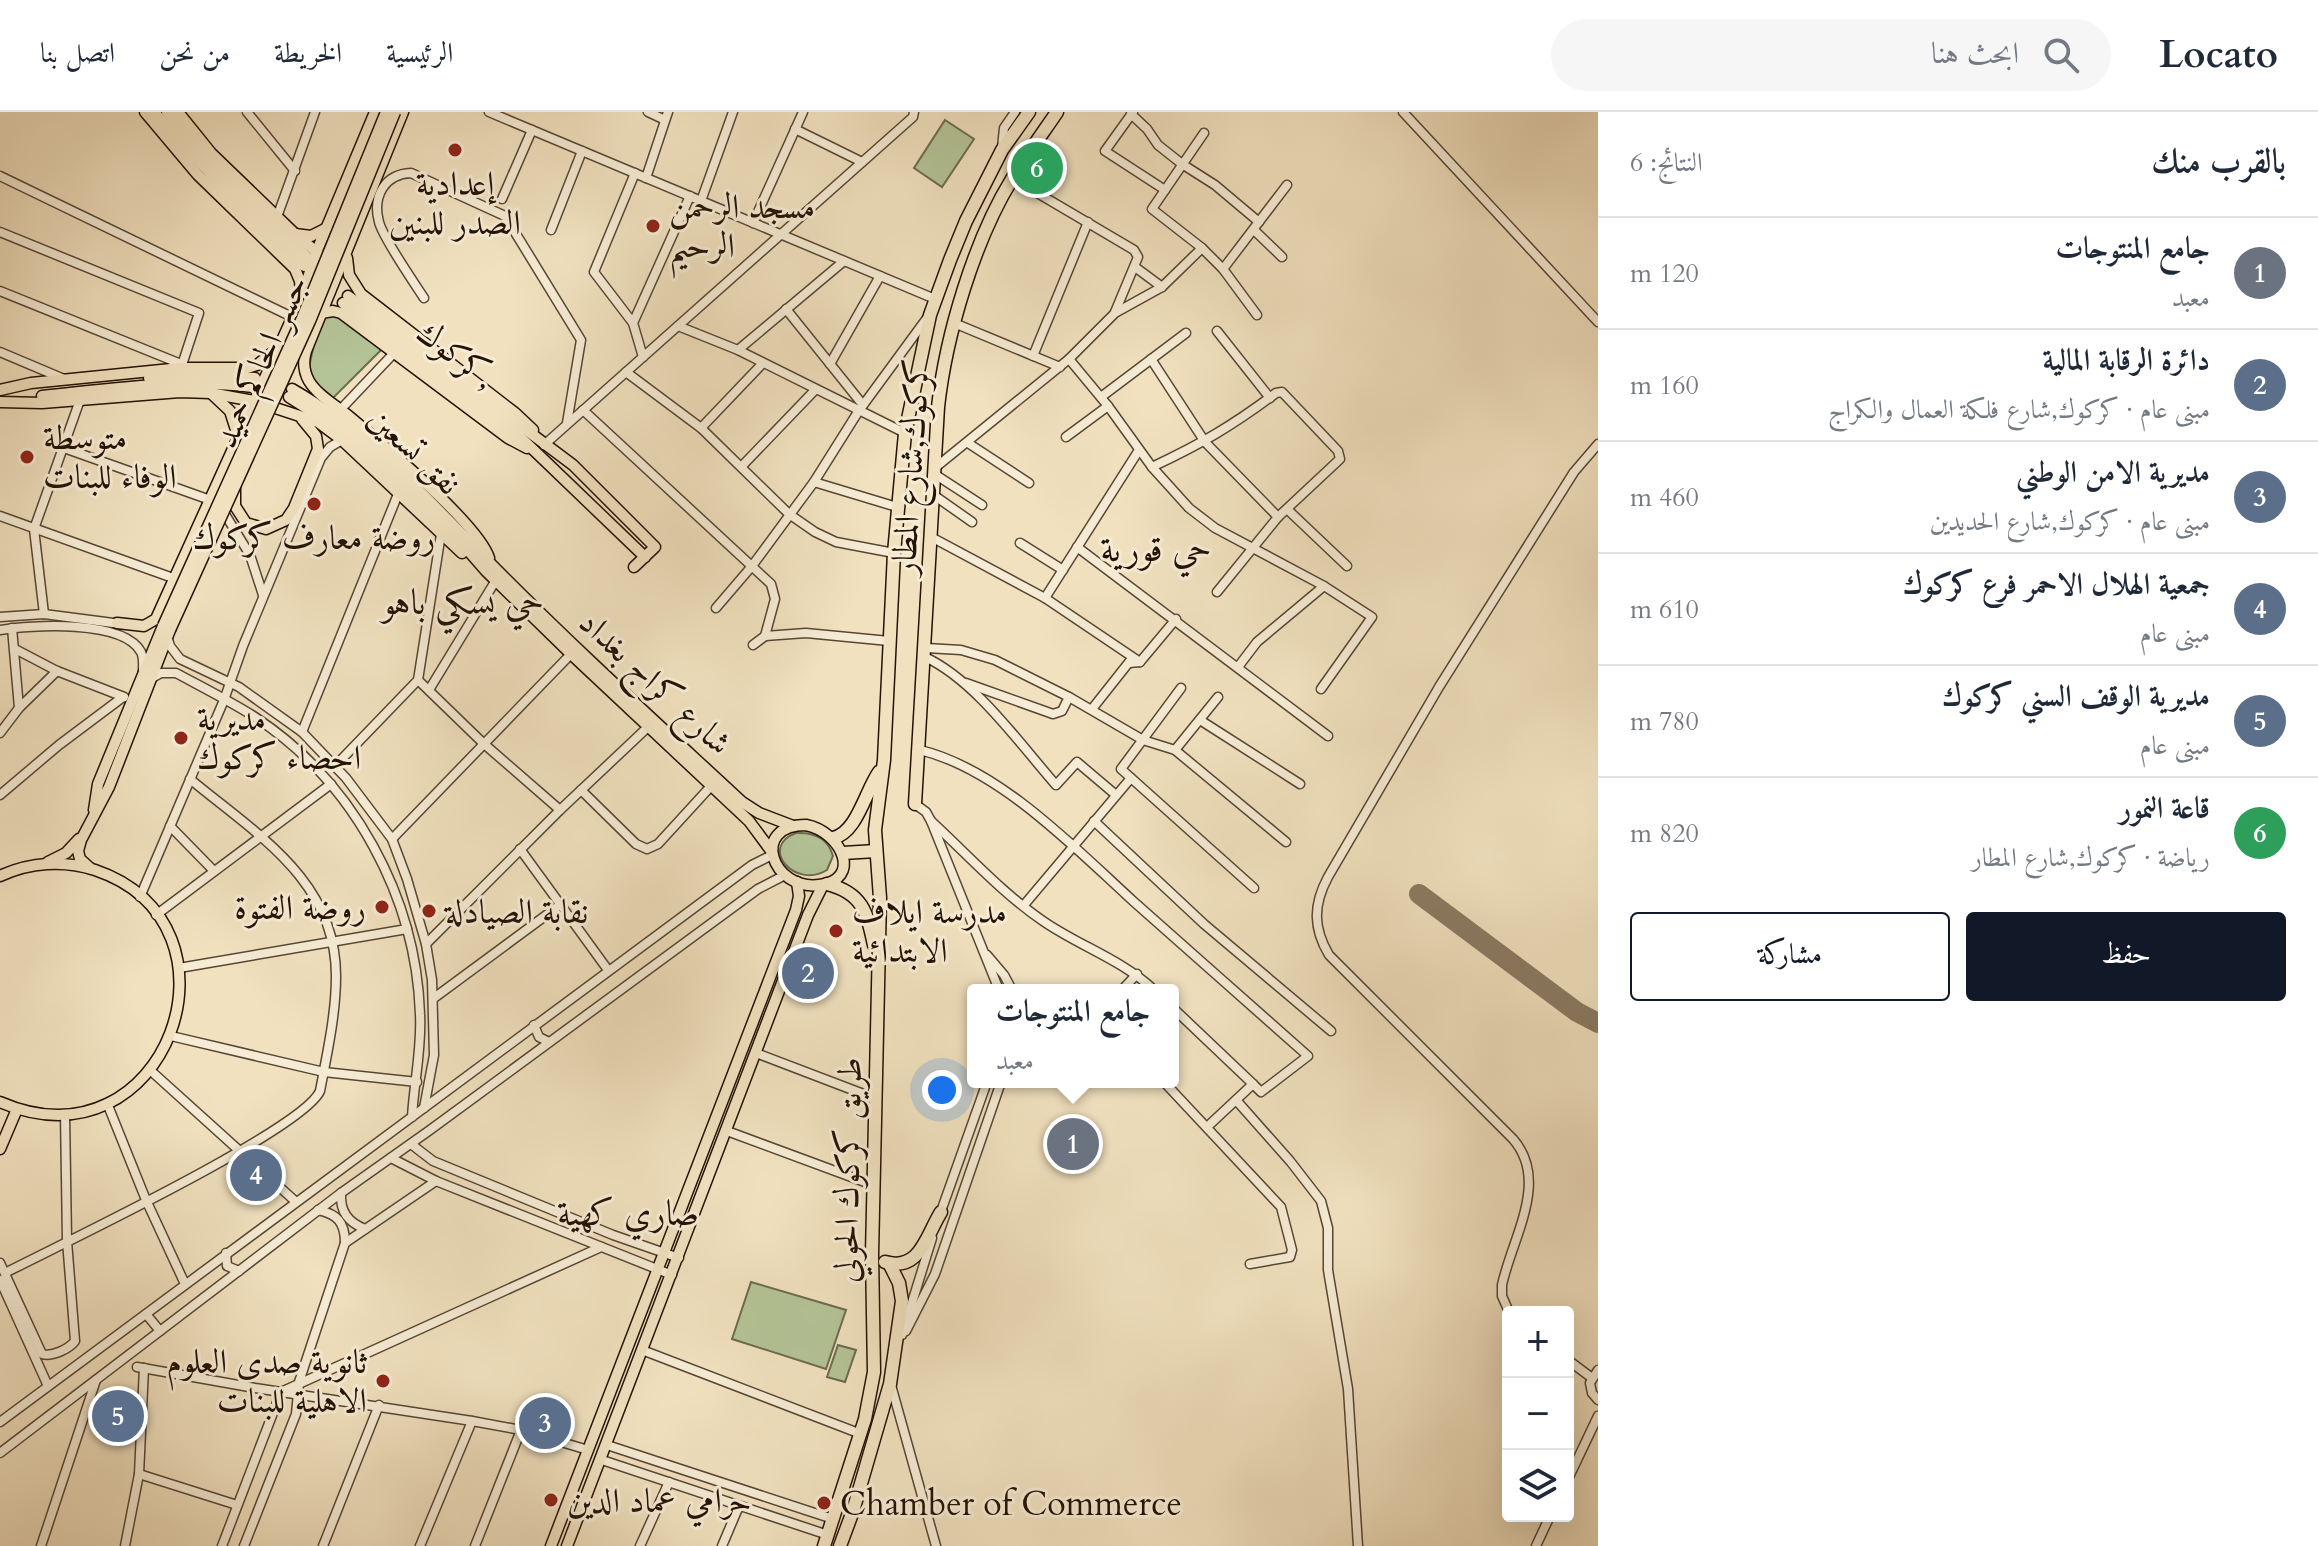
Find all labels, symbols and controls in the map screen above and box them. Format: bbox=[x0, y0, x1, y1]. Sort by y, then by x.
search box bbox=[1551, 19, 2111, 91]
text: Locato bbox=[2159, 29, 2278, 81]
text: ابحث هنا bbox=[1931, 33, 2019, 74]
icon: search bbox=[2039, 33, 2083, 77]
text: اتصل بنا bbox=[40, 34, 115, 72]
text: من نحن bbox=[159, 34, 230, 72]
text: الخريطة bbox=[274, 34, 342, 72]
text: الرئيسية bbox=[386, 34, 453, 72]
pin: 6 bbox=[1011, 138, 1063, 198]
text: بالقرب منك bbox=[2151, 138, 2286, 184]
marker: إعدادية الصدر للبنين bbox=[446, 141, 464, 159]
text: النتائج: 6 bbox=[1630, 145, 1703, 180]
place label: إعدادية الصدر للبنين bbox=[389, 161, 521, 246]
place label: مسجد الرحمن الرحيم bbox=[669, 184, 815, 279]
marker: مسجد الرحمن الرحيم bbox=[644, 217, 662, 235]
text: جامع المنتوجات bbox=[2055, 228, 2210, 269]
text: 120 m bbox=[1630, 256, 1699, 291]
text: 1 bbox=[2253, 256, 2267, 291]
street label: جسر الحاكم حميد bbox=[202, 268, 325, 458]
text: معبد bbox=[2172, 280, 2210, 315]
street label: كركوك, bbox=[407, 310, 506, 400]
text: دائرة الرقابة المالية bbox=[2042, 340, 2210, 381]
street label: كركوك,شارع المطار bbox=[880, 357, 946, 580]
text: 160 m bbox=[1630, 368, 1699, 403]
text: 2 bbox=[2253, 368, 2267, 403]
text: مبنى عام · كركوك,شارع فلكة العمال والكراج bbox=[1828, 392, 2210, 427]
street label: نفق تسعين bbox=[358, 396, 471, 506]
place label: متوسطة الوفاء للبنات bbox=[43, 415, 177, 500]
marker: متوسطة الوفاء للبنات bbox=[18, 448, 36, 466]
text: مديرية الامن الوطني bbox=[2016, 452, 2210, 493]
text: 460 m bbox=[1630, 480, 1699, 515]
text: 3 bbox=[2253, 480, 2267, 515]
marker: روضة معارف كركوك bbox=[305, 495, 323, 513]
text: مبنى عام · كركوك,شارع الحديدين bbox=[1930, 504, 2210, 539]
place label: روضة معارف كركوك bbox=[193, 515, 435, 561]
district label: حي قورية bbox=[1100, 525, 1212, 578]
text: جمعية الهلال الاحمر فرع كركوك bbox=[1903, 564, 2210, 605]
district label: حي يسكي باهو bbox=[379, 578, 544, 635]
text: 610 m bbox=[1630, 592, 1699, 627]
text: 4 bbox=[2253, 592, 2267, 627]
street label: شارع كراج بغداد bbox=[565, 600, 742, 770]
text: مبنى عام bbox=[2140, 616, 2210, 651]
text: مديرية الوقف السني كركوك bbox=[1942, 676, 2210, 717]
place label: مديرية احصاء كركوك bbox=[197, 696, 361, 781]
text: 780 m bbox=[1630, 704, 1699, 739]
text: 5 bbox=[2253, 704, 2267, 739]
text: مبنى عام bbox=[2140, 728, 2210, 763]
marker: مديرية احصاء كركوك bbox=[172, 729, 190, 747]
text: قاعة النمور bbox=[2119, 788, 2210, 829]
text: 820 m bbox=[1630, 816, 1699, 851]
text: 6 bbox=[2253, 816, 2267, 851]
text: رياضة · كركوك,شارع المطار bbox=[1971, 840, 2210, 875]
place label: روضة الفتوة bbox=[234, 885, 366, 931]
place label: نقابة الصيادلة bbox=[443, 889, 588, 935]
place label: مدرسة ايلاف الابتدائية bbox=[852, 889, 1007, 974]
marker: روضة الفتوة bbox=[373, 898, 391, 916]
marker: نقابة الصيادلة bbox=[420, 902, 438, 920]
button: مشاركة bbox=[1630, 912, 1950, 1001]
button: حفظ bbox=[1966, 912, 2286, 1001]
marker: مدرسة ايلاف الابتدائية bbox=[827, 922, 845, 940]
pin: 2 bbox=[782, 943, 834, 1003]
popup bbox=[967, 984, 1179, 1088]
text: جامع المنتوجات bbox=[996, 991, 1150, 1032]
text: معبد bbox=[996, 1043, 1034, 1078]
street label: طريق كركوك الحولي bbox=[823, 1057, 877, 1283]
your location bbox=[922, 1070, 962, 1110]
pin: 1 bbox=[1047, 1114, 1099, 1174]
pin: 4 bbox=[230, 1145, 282, 1205]
district label: صاري كهية bbox=[557, 1189, 699, 1241]
map controls bbox=[1502, 1306, 1574, 1522]
button: + bbox=[1502, 1306, 1574, 1378]
place label: ثانوية صدى العلوم الاهلية للبنات bbox=[166, 1339, 368, 1424]
marker: ثانوية صدى العلوم الاهلية للبنات bbox=[374, 1372, 392, 1390]
button: − bbox=[1502, 1378, 1574, 1450]
pin: 5 bbox=[92, 1386, 144, 1446]
pin: 3 bbox=[519, 1393, 571, 1453]
button: layers bbox=[1502, 1450, 1574, 1522]
place label: حرامي عماد الدين bbox=[567, 1478, 752, 1528]
place label: Chamber of Commerce bbox=[840, 1481, 1182, 1527]
marker: حرامي عماد الدين bbox=[542, 1491, 560, 1509]
marker: Chamber of Commerce bbox=[815, 1494, 833, 1512]

